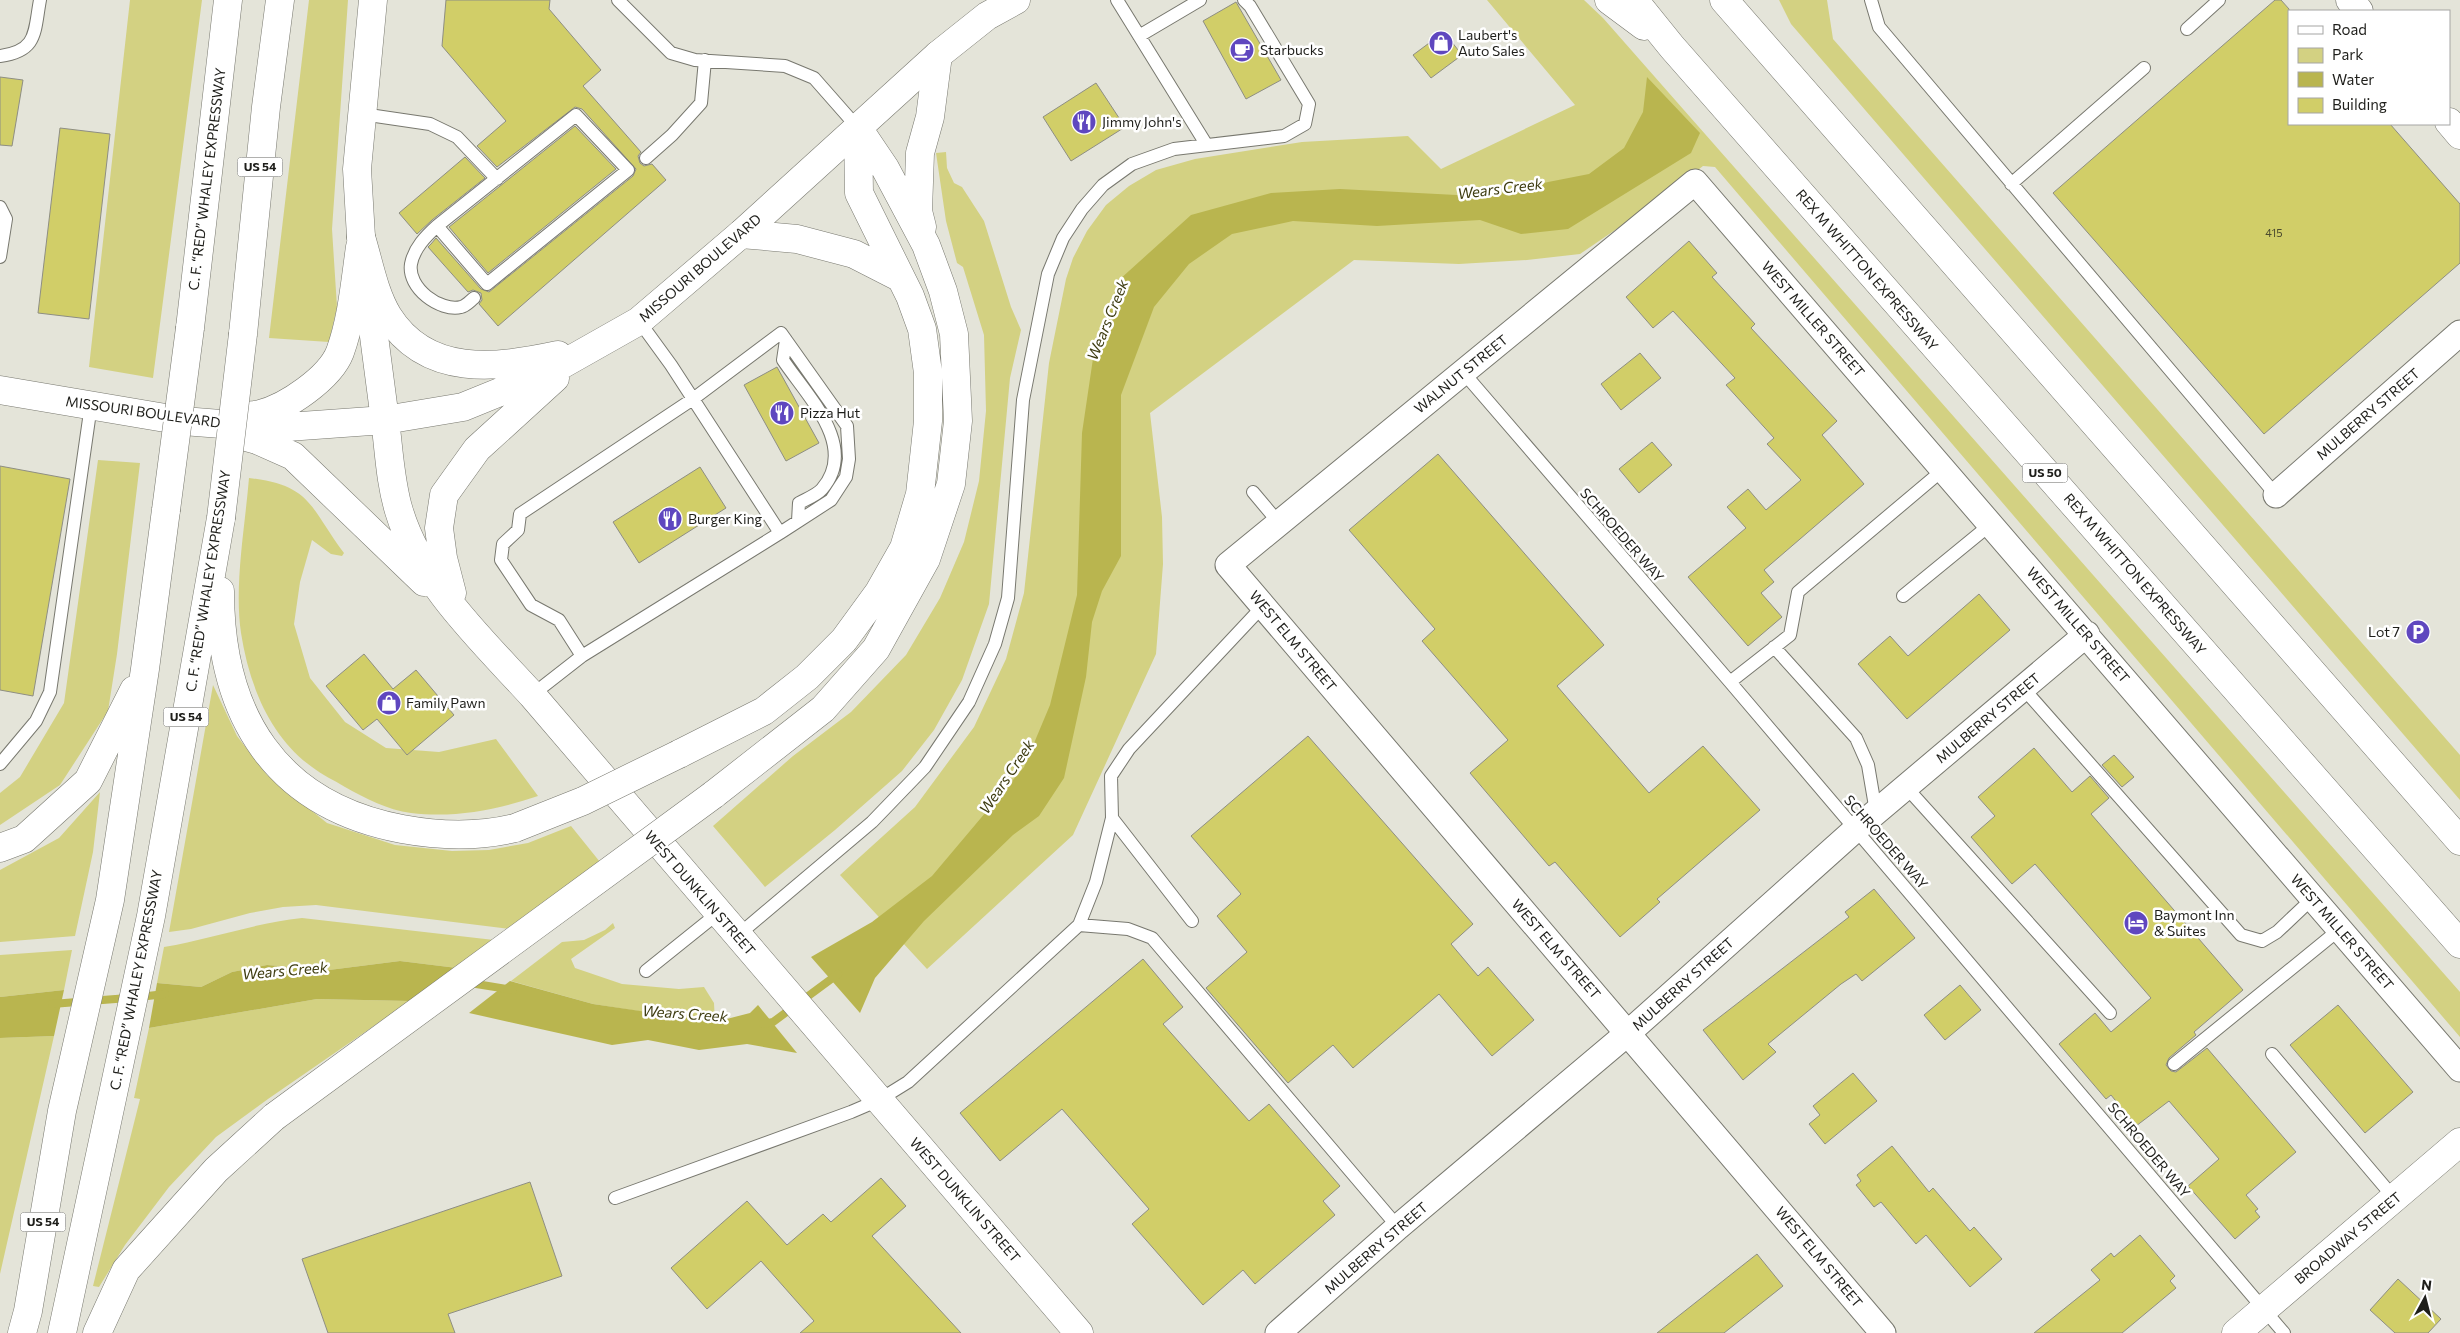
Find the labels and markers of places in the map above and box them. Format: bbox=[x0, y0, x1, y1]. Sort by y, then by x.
place label: Laubert's Auto Sales bbox=[1458, 26, 1525, 59]
shop icon: Laubert's Auto Sales bbox=[1428, 30, 1454, 56]
cafe icon: Starbucks bbox=[1229, 37, 1255, 63]
place label: Starbucks bbox=[1260, 41, 1324, 58]
restaurant icon: Jimmy John's bbox=[1071, 109, 1097, 135]
place label: Jimmy John's bbox=[1102, 113, 1182, 130]
restaurant icon: Pizza Hut bbox=[769, 400, 795, 426]
place label: Pizza Hut bbox=[800, 404, 861, 421]
restaurant icon: Burger King bbox=[657, 506, 683, 532]
place label: Burger King bbox=[688, 510, 763, 527]
parking icon: Lot 7 bbox=[2405, 619, 2431, 645]
place label: Lot 7 bbox=[2368, 623, 2400, 640]
shop icon: Family Pawn bbox=[376, 690, 402, 716]
place label: Family Pawn bbox=[406, 694, 486, 711]
place label: Baymont Inn & Suites bbox=[2154, 906, 2234, 939]
hotel icon: Baymont Inn & Suites bbox=[2123, 910, 2149, 936]

